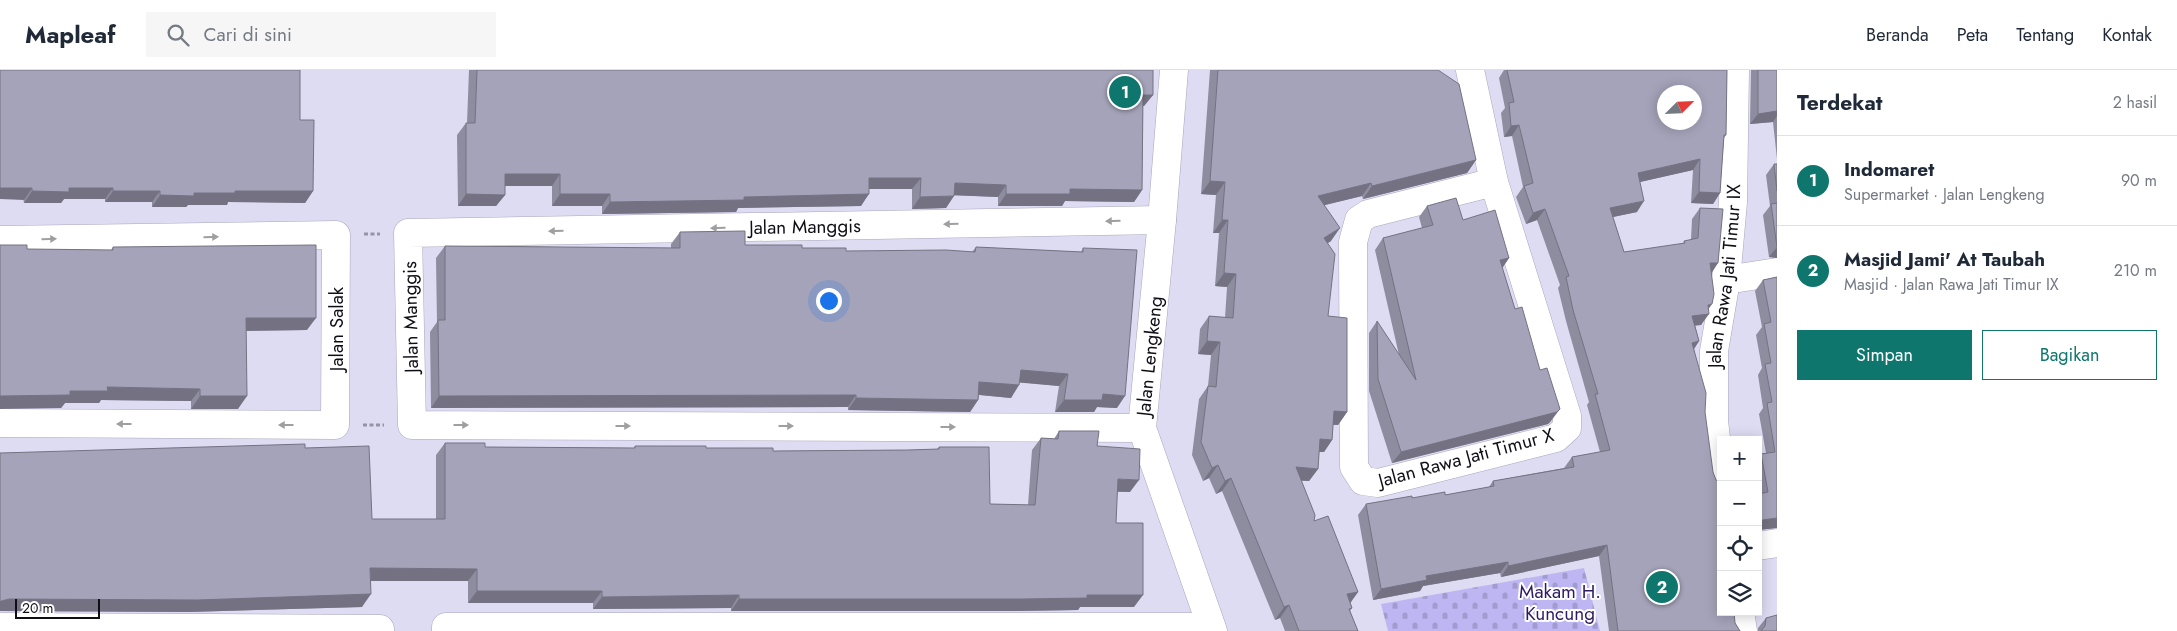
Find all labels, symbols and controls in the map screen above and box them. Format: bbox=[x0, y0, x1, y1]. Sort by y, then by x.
search box bbox=[146, 12, 496, 57]
text: Mapleaf bbox=[25, 17, 116, 52]
icon: search bbox=[164, 21, 192, 49]
text: Cari di sini bbox=[204, 21, 292, 48]
text: Beranda bbox=[1866, 22, 1929, 48]
text: Peta bbox=[1957, 22, 1988, 48]
text: Tentang bbox=[2016, 22, 2074, 48]
text: Kontak bbox=[2102, 22, 2152, 48]
pin: 1 bbox=[1109, 73, 1141, 111]
north arrow bbox=[1657, 85, 1702, 130]
text: Terdekat bbox=[1797, 88, 1882, 118]
text: 2 hasil bbox=[2113, 91, 2157, 114]
text: Indomaret bbox=[1844, 156, 1934, 183]
text: 1 bbox=[1809, 169, 1817, 192]
text: 90 m bbox=[2121, 169, 2157, 192]
street label: Jalan Rawa Jati Timur IX bbox=[1701, 183, 1747, 371]
text: Supermarket · Jalan Lengkeng bbox=[1844, 183, 2045, 206]
street label: Jalan Manggis bbox=[746, 212, 861, 241]
one-way arrow bbox=[1105, 217, 1121, 225]
one-way arrow bbox=[943, 220, 959, 228]
one-way arrow bbox=[710, 224, 726, 232]
one-way arrow bbox=[548, 227, 564, 235]
one-way arrow bbox=[203, 232, 219, 240]
one-way arrow bbox=[41, 235, 57, 243]
text: Masjid Jami' At Taubah bbox=[1844, 246, 2045, 273]
text: 2 bbox=[1808, 259, 1818, 282]
text: 210 m bbox=[2114, 259, 2157, 282]
street label: Jalan Manggis bbox=[396, 261, 425, 376]
text: Masjid · Jalan Rawa Jati Timur IX bbox=[1844, 273, 2059, 296]
street label: Jalan Salak bbox=[323, 286, 350, 374]
your location bbox=[816, 288, 842, 314]
street label: Jalan Lengkeng bbox=[1129, 295, 1169, 420]
button: Simpan bbox=[1797, 330, 1972, 380]
button: Bagikan bbox=[1982, 330, 2157, 380]
one-way arrow bbox=[116, 420, 132, 428]
one-way arrow bbox=[278, 420, 294, 428]
one-way arrow bbox=[453, 421, 469, 429]
street label: Jalan Rawa Jati Timur X bbox=[1373, 421, 1557, 495]
one-way arrow bbox=[615, 422, 631, 430]
one-way arrow bbox=[778, 422, 794, 430]
one-way arrow bbox=[940, 423, 956, 431]
map controls bbox=[1717, 436, 1762, 616]
button: + bbox=[1717, 436, 1762, 481]
button: − bbox=[1717, 481, 1762, 526]
button: locate bbox=[1717, 526, 1762, 571]
pin: 2 bbox=[1646, 568, 1678, 606]
button: layers bbox=[1717, 571, 1762, 616]
park label: Makam H. Kuncung bbox=[1519, 578, 1601, 627]
scale bar bbox=[15, 596, 100, 619]
text: 20 m bbox=[22, 598, 54, 618]

